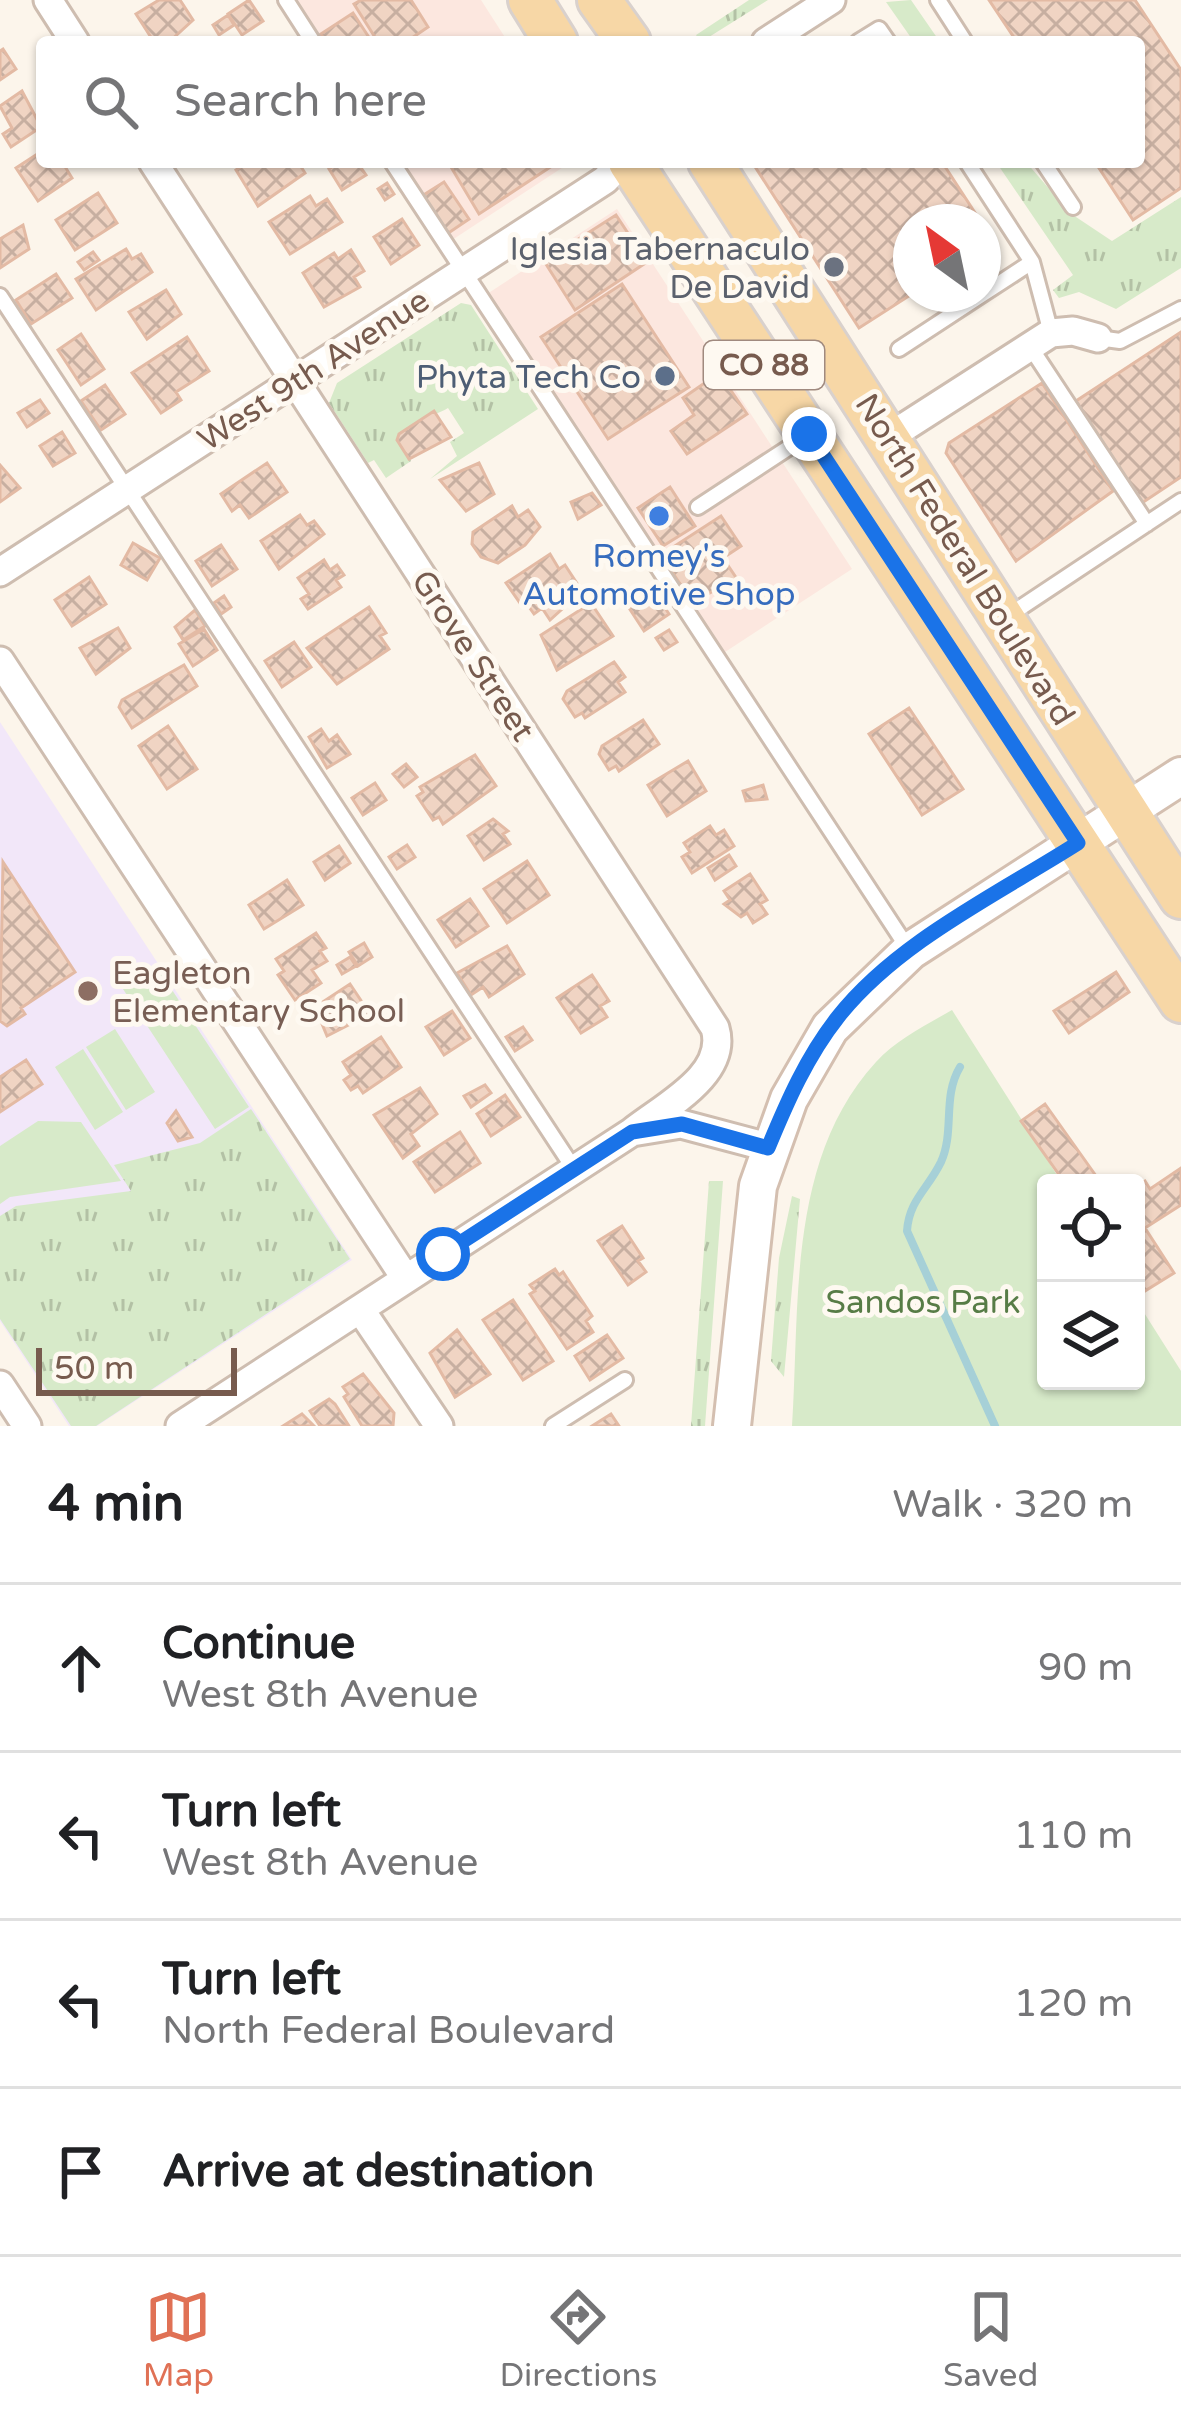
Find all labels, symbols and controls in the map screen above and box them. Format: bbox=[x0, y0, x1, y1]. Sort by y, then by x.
search box bbox=[36, 36, 1145, 168]
icon: search bbox=[78, 69, 144, 135]
text: Search here bbox=[174, 75, 427, 129]
north arrow bbox=[893, 204, 1001, 312]
place label: Iglesia Tabernaculo De David bbox=[509, 230, 810, 307]
marker: Iglesia Tabernaculo De David bbox=[821, 254, 847, 280]
street label: West 9th Avenue bbox=[191, 281, 437, 459]
road number: CO 88 bbox=[704, 341, 824, 389]
place label: Phyta Tech Co bbox=[416, 358, 641, 397]
marker: Phyta Tech Co bbox=[652, 363, 678, 389]
street label: North Federal Boulevard bbox=[847, 387, 1083, 733]
route end bbox=[782, 407, 836, 461]
marker: Romey's Automotive Shop bbox=[646, 503, 672, 529]
place label: Romey's Automotive Shop bbox=[522, 537, 796, 614]
street label: Grove Street bbox=[403, 563, 542, 749]
place label: Eagleton Elementary School bbox=[112, 954, 405, 1031]
marker: Eagleton Elementary School bbox=[75, 978, 101, 1004]
map controls bbox=[1037, 1174, 1145, 1390]
button: locate bbox=[1037, 1174, 1145, 1282]
route start bbox=[416, 1227, 470, 1281]
button: layers bbox=[1037, 1282, 1145, 1390]
park label: Sandos Park bbox=[826, 1283, 1020, 1322]
scale bar bbox=[36, 1342, 237, 1395]
text: 50 m bbox=[54, 1349, 134, 1388]
text: 4 min bbox=[48, 1473, 184, 1535]
text: Walk · 320 m bbox=[892, 1481, 1133, 1528]
text: Continue bbox=[162, 1617, 355, 1671]
icon: ahead bbox=[48, 1635, 114, 1701]
text: 90 m bbox=[1038, 1644, 1133, 1691]
text: West 8th Avenue bbox=[162, 1671, 478, 1718]
text: Turn left bbox=[162, 1785, 341, 1839]
icon: left bbox=[48, 1803, 114, 1869]
text: 110 m bbox=[1014, 1812, 1133, 1859]
text: West 8th Avenue bbox=[162, 1839, 478, 1886]
text: Turn left bbox=[162, 1953, 341, 2007]
icon: left bbox=[48, 1971, 114, 2037]
text: 120 m bbox=[1014, 1980, 1133, 2027]
text: North Federal Boulevard bbox=[162, 2007, 615, 2054]
icon: arrive bbox=[48, 2139, 114, 2205]
text: Arrive at destination bbox=[162, 2145, 594, 2199]
tab: Map bbox=[143, 2284, 214, 2395]
tab: Directions bbox=[500, 2284, 657, 2395]
tab: Saved bbox=[943, 2284, 1038, 2395]

